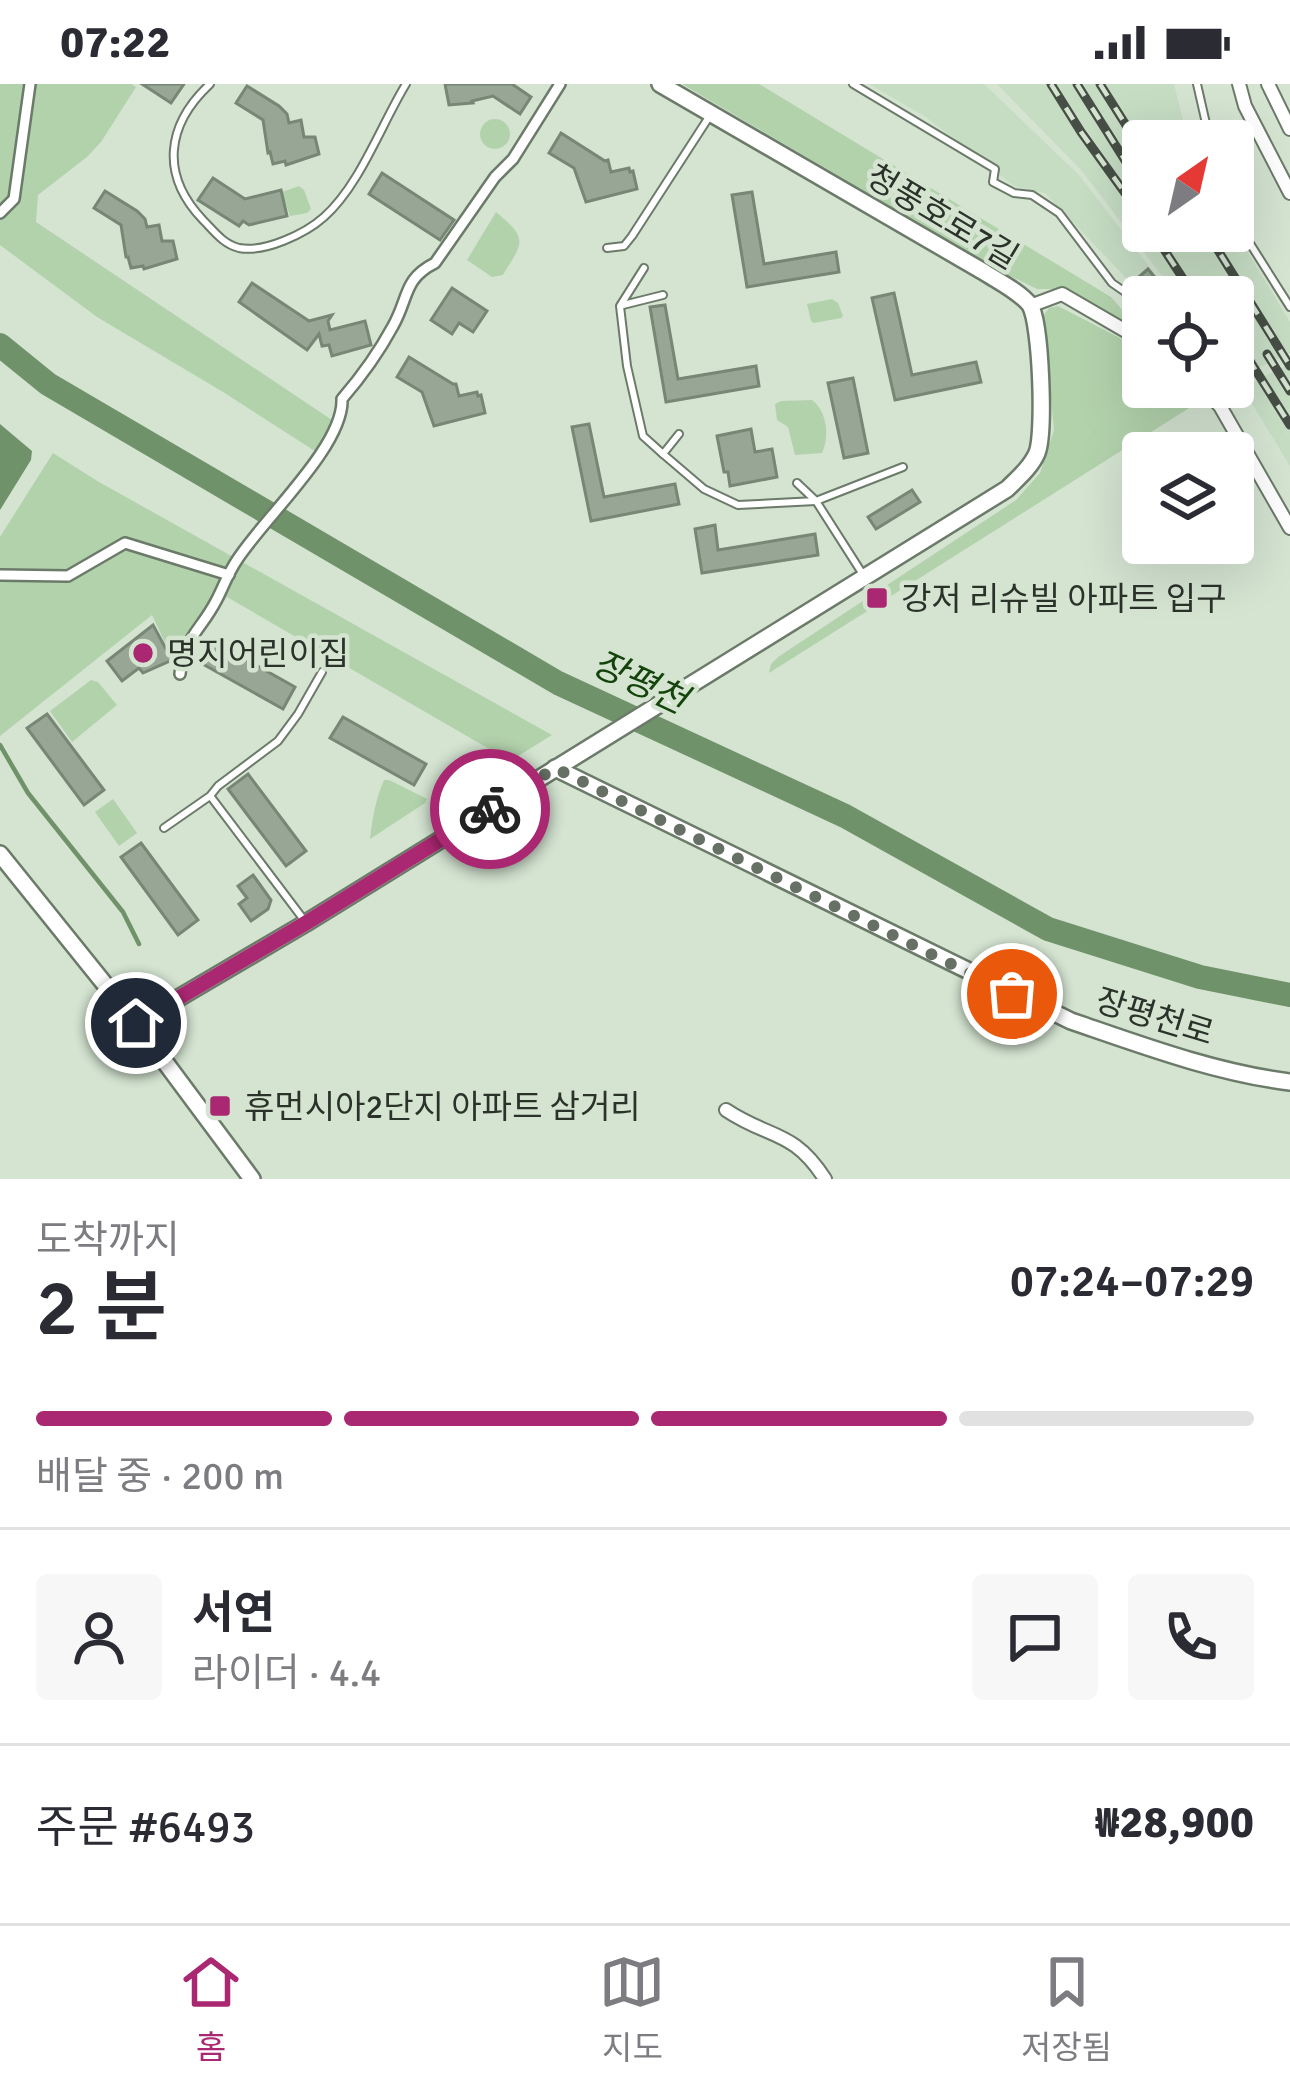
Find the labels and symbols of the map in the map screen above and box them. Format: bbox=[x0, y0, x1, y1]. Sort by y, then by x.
north arrow bbox=[1122, 120, 1254, 252]
street label: 청풍호로7길 bbox=[859, 156, 1025, 279]
place label: 강저 리슈빌 아파트 입구 bbox=[901, 579, 1226, 620]
marker: 강저 리슈빌 아파트 입구 bbox=[864, 585, 890, 611]
place label: 명지어린이집 bbox=[167, 634, 349, 675]
marker: 명지어린이집 bbox=[130, 640, 156, 666]
water label: 장평천 bbox=[585, 641, 697, 725]
courier bbox=[430, 749, 550, 869]
pin bbox=[961, 943, 1063, 1045]
pin bbox=[85, 972, 187, 1074]
street label: 장평천로 bbox=[1090, 980, 1219, 1055]
place label: 휴먼시아2단지 아파트 삼거리 bbox=[244, 1087, 641, 1128]
marker: 휴먼시아2단지 아파트 삼거리 bbox=[207, 1093, 233, 1119]

